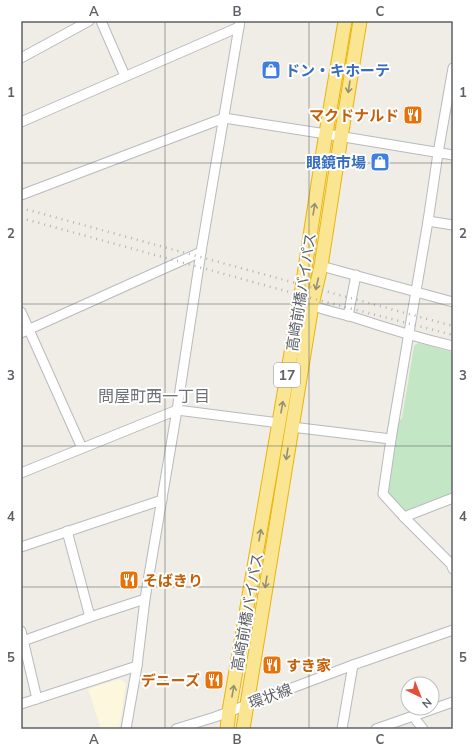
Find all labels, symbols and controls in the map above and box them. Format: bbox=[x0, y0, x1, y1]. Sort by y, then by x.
text: A bbox=[89, 3, 99, 19]
text: B bbox=[233, 3, 242, 19]
text: C bbox=[376, 3, 385, 19]
shop icon: ドン・キホーテ bbox=[260, 59, 282, 81]
place label: ドン・キホーテ bbox=[285, 61, 390, 80]
one-way arrow bbox=[345, 80, 353, 93]
text: 1 bbox=[7, 84, 15, 100]
text: 1 bbox=[459, 84, 467, 100]
restaurant icon: マクドナルド bbox=[402, 104, 424, 126]
place label: マクドナルド bbox=[309, 106, 399, 125]
shop icon: 眼鏡市場 bbox=[369, 151, 391, 173]
place label: 眼鏡市場 bbox=[306, 153, 366, 172]
one-way arrow bbox=[310, 203, 318, 216]
text: 2 bbox=[7, 225, 15, 241]
text: 2 bbox=[459, 225, 467, 241]
street label: 高崎前橋バイパス bbox=[282, 231, 320, 353]
one-way arrow bbox=[312, 278, 320, 291]
road number: 17 bbox=[274, 363, 300, 387]
text: 3 bbox=[7, 367, 15, 383]
text: 3 bbox=[459, 367, 467, 383]
district label: 問屋町西一丁目 bbox=[98, 386, 210, 406]
one-way arrow bbox=[278, 401, 286, 414]
one-way arrow bbox=[283, 447, 291, 460]
text: 4 bbox=[7, 508, 15, 524]
text: 4 bbox=[459, 508, 467, 524]
one-way arrow bbox=[256, 529, 264, 542]
street label: 高崎前橋バイパス bbox=[227, 551, 267, 673]
restaurant icon: そばきり bbox=[118, 569, 140, 591]
place label: そばきり bbox=[143, 571, 203, 590]
one-way arrow bbox=[262, 575, 270, 588]
text: 5 bbox=[7, 649, 15, 665]
text: 5 bbox=[459, 649, 467, 665]
restaurant icon: すき家 bbox=[261, 654, 283, 676]
place label: すき家 bbox=[286, 656, 331, 675]
restaurant icon: デニーズ bbox=[203, 669, 225, 691]
place label: デニーズ bbox=[141, 671, 200, 690]
north arrow bbox=[400, 676, 440, 716]
street label: 環状線 bbox=[246, 679, 294, 713]
one-way arrow bbox=[229, 684, 237, 697]
text: N bbox=[419, 695, 435, 711]
text: A bbox=[89, 731, 99, 747]
text: B bbox=[233, 731, 242, 747]
text: C bbox=[376, 731, 385, 747]

